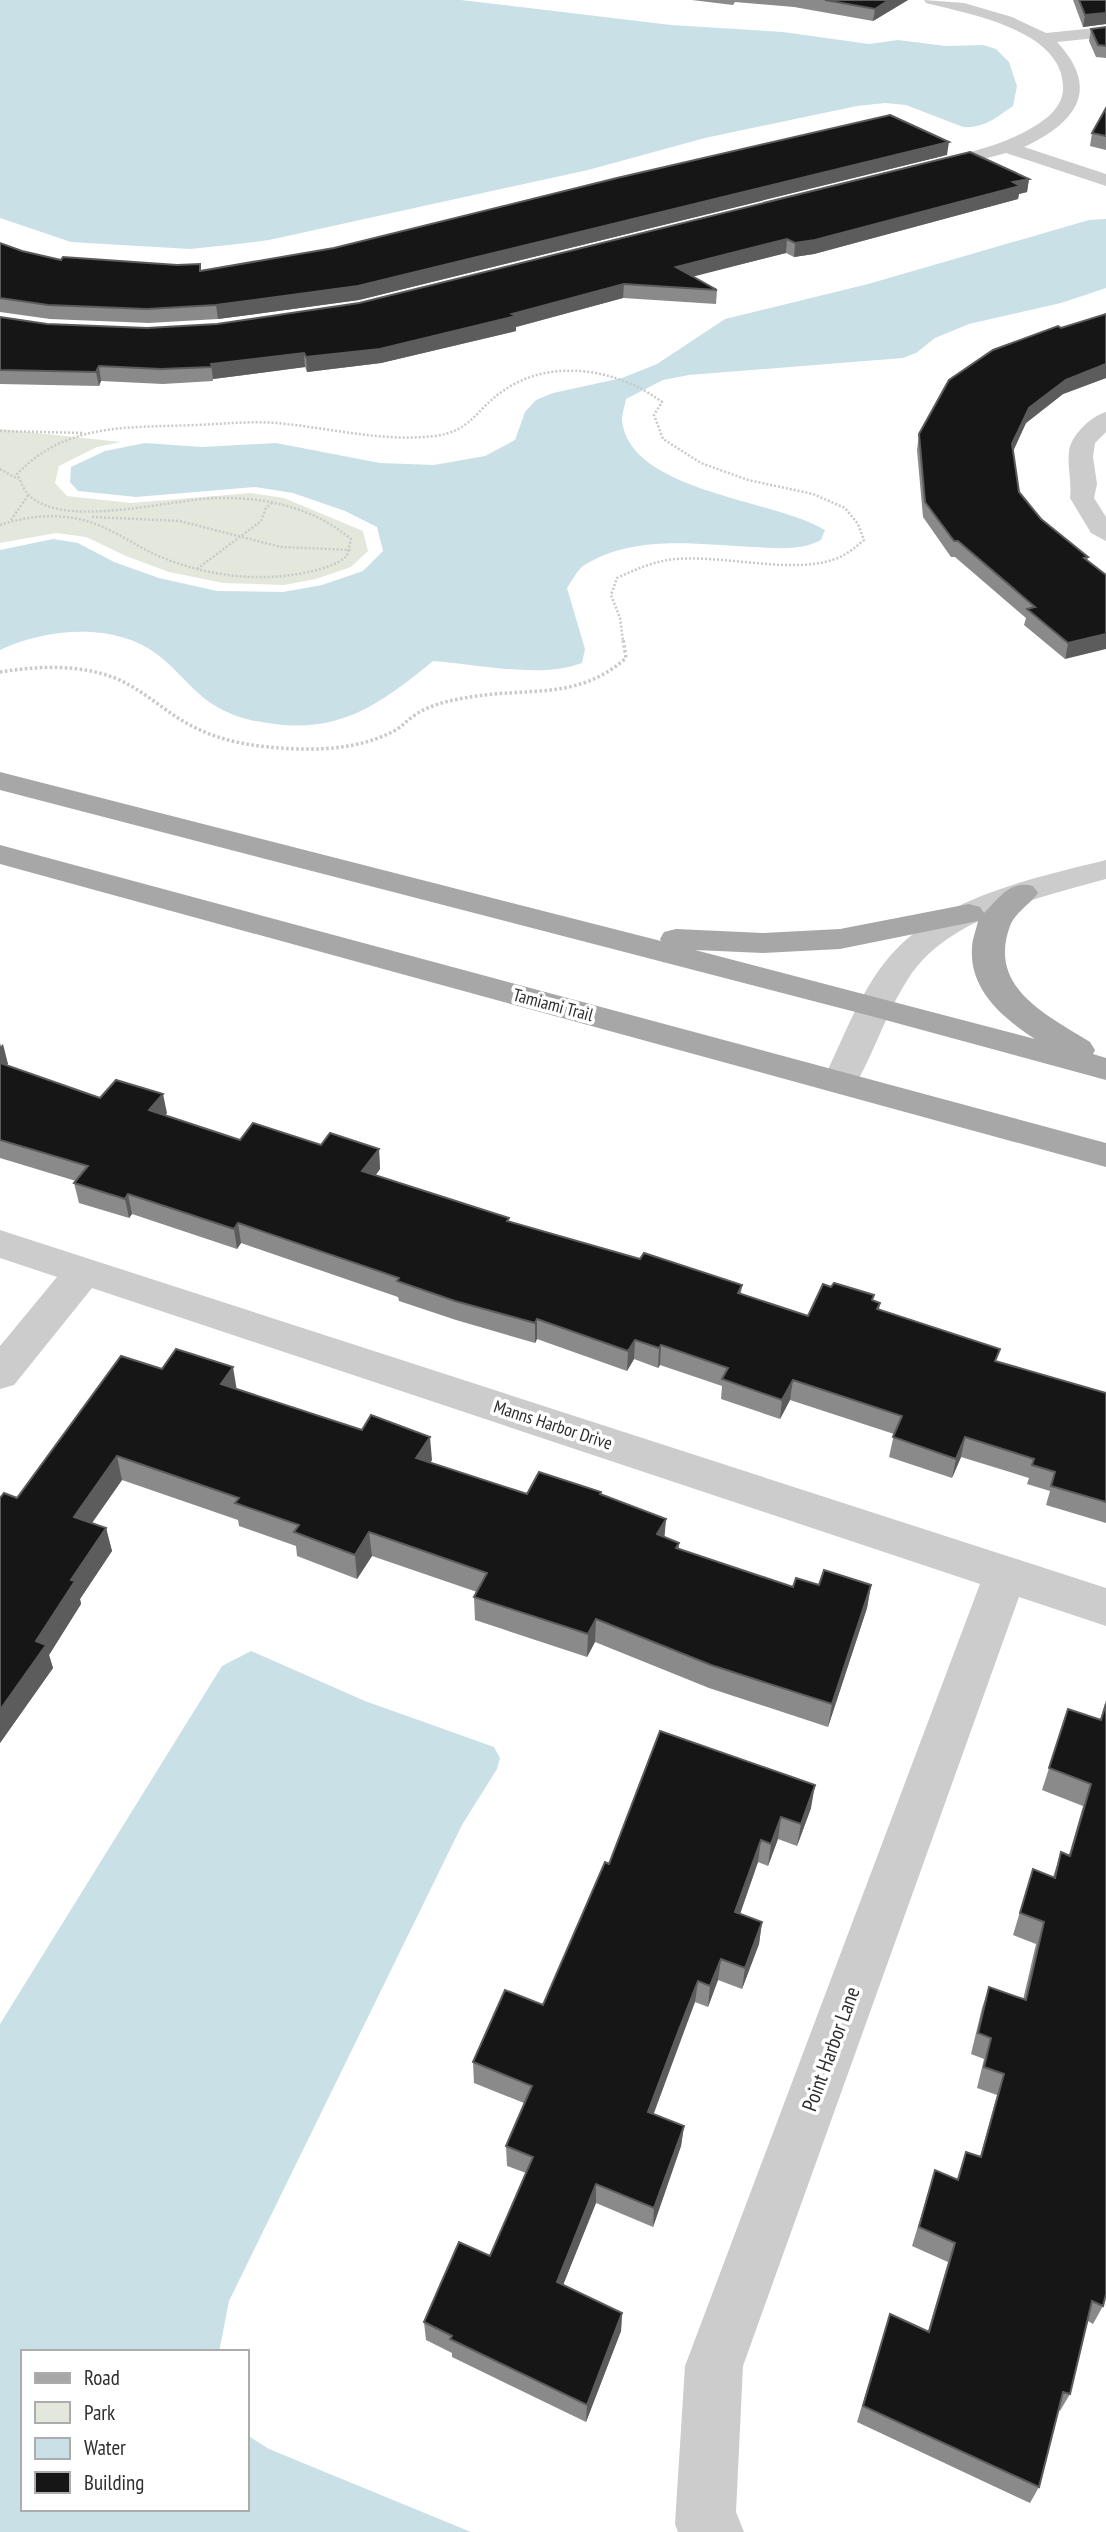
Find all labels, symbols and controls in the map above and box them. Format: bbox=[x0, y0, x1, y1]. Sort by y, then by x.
street label: Tamiami Trail bbox=[510, 983, 597, 1026]
street label: Manns Harbor Drive bbox=[491, 1395, 615, 1454]
street label: Point Harbor Lane bbox=[796, 1983, 866, 2115]
legend bbox=[21, 2350, 248, 2511]
text: Road bbox=[84, 2364, 120, 2391]
text: Park bbox=[84, 2399, 115, 2426]
text: Water bbox=[84, 2434, 126, 2461]
text: Building bbox=[84, 2469, 144, 2496]

